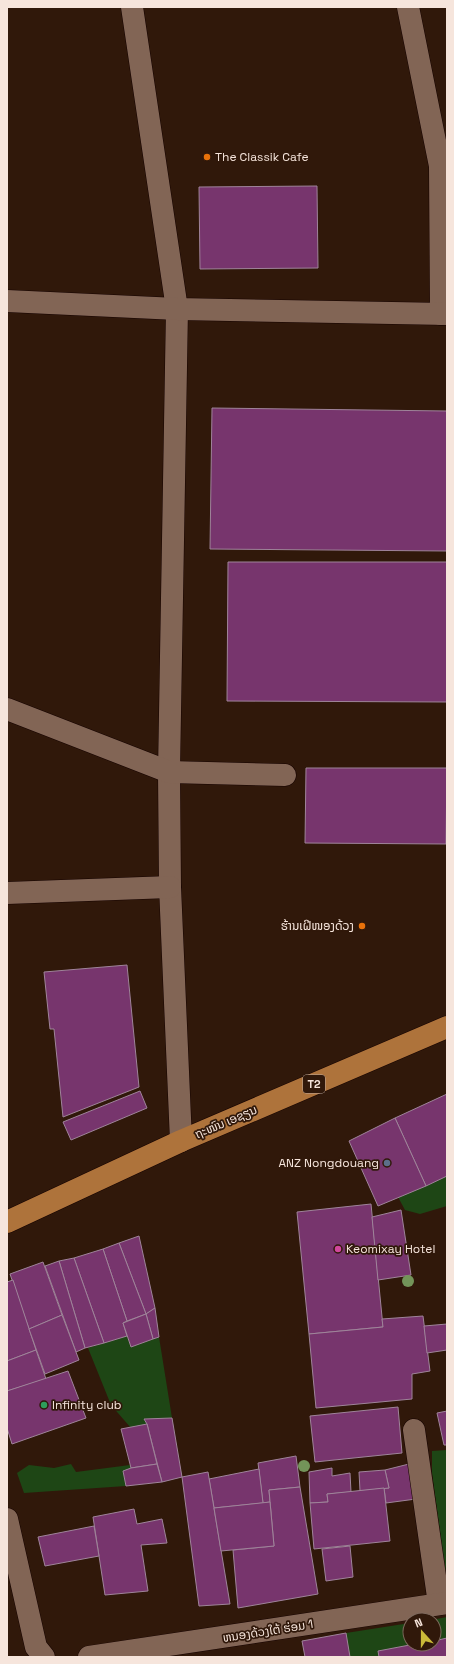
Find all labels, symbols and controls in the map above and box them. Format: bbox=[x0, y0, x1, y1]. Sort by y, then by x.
place label: The Classik Cafe bbox=[215, 149, 309, 165]
marker: The Classik Cafe bbox=[202, 152, 212, 162]
place label: ຮ້ານເຝີໜອງດ້ວງ bbox=[281, 918, 354, 934]
marker: ຮ້ານເຝີໜອງດ້ວງ bbox=[357, 921, 367, 931]
road number: T2 bbox=[303, 1075, 325, 1093]
street label: ຖະໜົນ ເອຊຽນ bbox=[192, 1102, 260, 1142]
place label: ANZ Nongdouang bbox=[279, 1155, 379, 1171]
marker: ANZ Nongdouang bbox=[382, 1158, 392, 1168]
place label: Keomixay Hotel bbox=[346, 1241, 435, 1257]
marker: Keomixay Hotel bbox=[333, 1244, 343, 1254]
place label: Infinity club bbox=[52, 1397, 122, 1413]
marker: Infinity club bbox=[39, 1400, 49, 1410]
north arrow bbox=[402, 1612, 442, 1652]
text: N bbox=[412, 1615, 424, 1631]
street label: ຫນອງດ້ວງໃຕ້ ຮ່ອມ 1 bbox=[222, 1616, 314, 1646]

